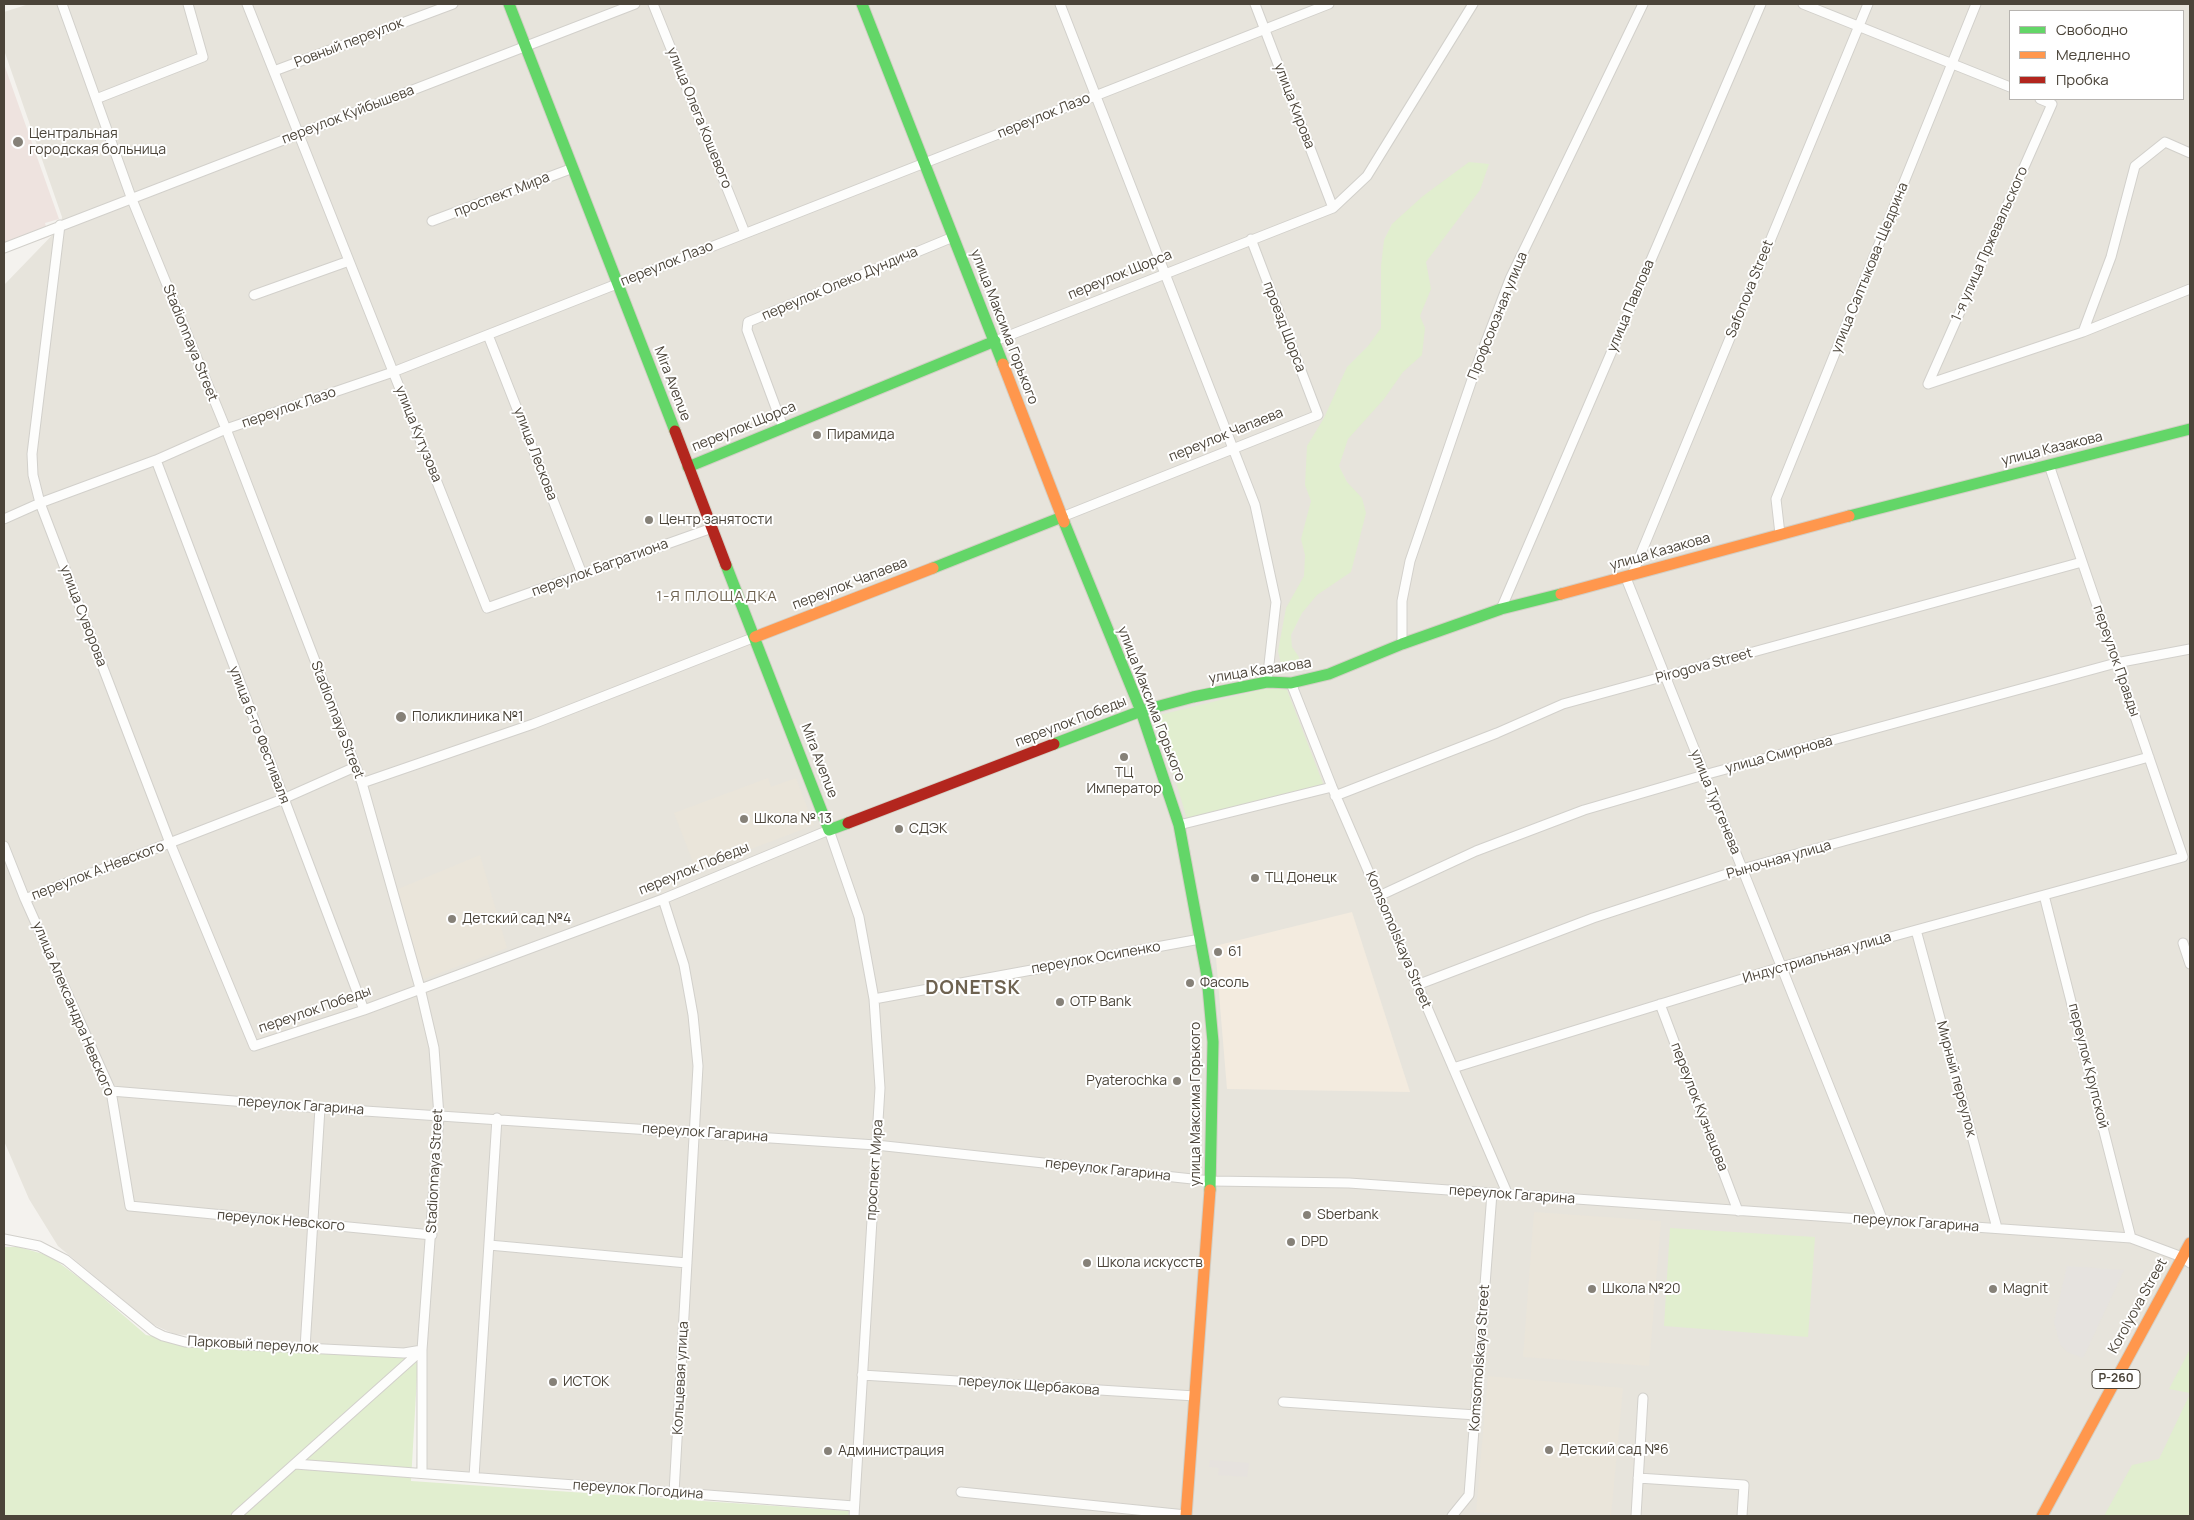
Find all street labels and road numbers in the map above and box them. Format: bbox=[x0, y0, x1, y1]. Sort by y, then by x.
street label: Ровный переулок bbox=[292, 14, 406, 72]
street label: улица Олега Кошевого bbox=[663, 45, 735, 191]
street label: улица Кирова bbox=[1270, 61, 1318, 151]
street label: переулок Куйбышева bbox=[279, 82, 417, 148]
street label: переулок Лазо bbox=[995, 90, 1093, 142]
street label: 1-я улица Пржевальского bbox=[1948, 164, 2032, 324]
street label: проспект Мира bbox=[452, 169, 552, 221]
street label: улица Салтыкова-Щедрина bbox=[1828, 180, 1912, 356]
street label: переулок Лазо bbox=[618, 238, 716, 290]
street label: Safonova Street bbox=[1723, 238, 1777, 340]
street label: переулок Олеко Дундича bbox=[760, 244, 920, 324]
street label: переулок Щорса bbox=[1066, 246, 1174, 304]
street label: улица Максима Горького bbox=[967, 247, 1041, 407]
street label: Профсоюзная улица bbox=[1465, 250, 1531, 382]
street label: улица Павлова bbox=[1604, 257, 1658, 355]
street label: проезд Щорса bbox=[1259, 279, 1309, 375]
street label: Stadionnaya Street bbox=[159, 282, 221, 404]
street label: Mira Avenue bbox=[650, 344, 694, 424]
street label: улица Кутузова bbox=[391, 383, 445, 485]
street label: переулок Лазо bbox=[240, 384, 338, 432]
street label: переулок Щорса bbox=[690, 398, 798, 456]
street label: переулок Чапаева bbox=[1166, 404, 1286, 466]
street label: улица Лескова bbox=[510, 405, 560, 503]
street label: улица Казакова bbox=[2000, 428, 2104, 470]
street label: улица Казакова bbox=[1608, 530, 1712, 574]
street label: переулок Багратиона bbox=[530, 536, 670, 600]
street label: переулок Чапаева bbox=[790, 554, 910, 614]
street label: улица Суворова bbox=[56, 563, 110, 669]
street label: переулок Правды bbox=[2089, 603, 2143, 719]
street label: улица Максима Горького bbox=[1114, 624, 1188, 784]
street label: Pirogova Street bbox=[1654, 645, 1754, 687]
street label: улица Казакова bbox=[1207, 655, 1313, 687]
street label: Stadionnaya Street bbox=[307, 659, 367, 781]
street label: улица 6-го Фестиваля bbox=[225, 664, 293, 806]
street label: переулок Победы bbox=[1013, 693, 1129, 751]
street label: Mira Avenue bbox=[797, 721, 841, 801]
street label: улица Смирнова bbox=[1724, 733, 1834, 777]
street label: улица Тургенева bbox=[1686, 747, 1744, 857]
street label: Рыночная улица bbox=[1725, 837, 1833, 883]
street label: переулок А.Невского bbox=[29, 838, 167, 904]
street label: переулок Победы bbox=[636, 839, 752, 899]
street label: Komsomolskaya Street bbox=[1361, 869, 1435, 1011]
street label: улица Александра Невского bbox=[29, 919, 117, 1099]
street label: Индустриальная улица bbox=[1741, 929, 1893, 987]
street label: переулок Осипенко bbox=[1030, 938, 1162, 978]
street label: переулок Победы bbox=[257, 983, 373, 1037]
street label: переулок Крупской bbox=[2064, 1002, 2112, 1130]
street label: Мирный переулок bbox=[1932, 1019, 1980, 1139]
street label: улица Максима Горького bbox=[1188, 1022, 1204, 1186]
street label: переулок Кузнецова bbox=[1667, 1040, 1731, 1174]
street label: переулок Гагарина bbox=[237, 1093, 365, 1119]
street label: Stadionnaya Street bbox=[423, 1108, 447, 1234]
street label: проспект Мира bbox=[863, 1119, 887, 1221]
street label: переулок Гагарина bbox=[641, 1120, 769, 1146]
street label: переулок Гагарина bbox=[1044, 1155, 1172, 1185]
street label: переулок Гагарина bbox=[1448, 1182, 1576, 1208]
street label: переулок Невского bbox=[216, 1207, 346, 1235]
street label: переулок Гагарина bbox=[1852, 1210, 1980, 1236]
street label: Korolyova Street bbox=[2105, 1256, 2171, 1356]
street label: Komsomolskaya Street bbox=[1466, 1284, 1494, 1432]
street label: Кольцевая улица bbox=[670, 1321, 692, 1435]
street label: Парковый переулок bbox=[187, 1333, 319, 1357]
road number: Р-260 bbox=[2092, 1370, 2140, 1388]
street label: переулок Щербакова bbox=[958, 1373, 1100, 1399]
street label: переулок Погодина bbox=[572, 1477, 704, 1503]

